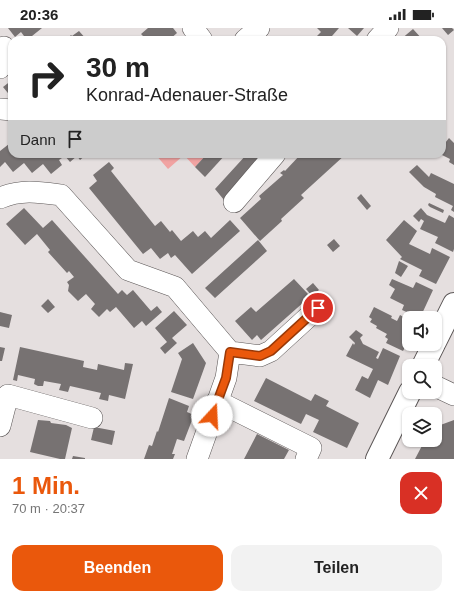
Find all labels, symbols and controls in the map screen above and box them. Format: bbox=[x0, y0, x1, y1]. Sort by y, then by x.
text: 20:36 bbox=[20, 6, 58, 23]
icon: right bbox=[20, 52, 72, 104]
text: 30 m bbox=[86, 52, 150, 83]
text: Konrad-Adenauer-Straße bbox=[86, 85, 288, 105]
icon: arrive bbox=[64, 128, 86, 150]
text: Dann bbox=[20, 131, 56, 148]
pin bbox=[301, 291, 335, 325]
icon: arrive bbox=[307, 297, 329, 319]
map controls bbox=[402, 311, 442, 447]
button: sound bbox=[402, 311, 442, 351]
button: search bbox=[402, 359, 442, 399]
position arrow bbox=[191, 395, 233, 437]
button: layers bbox=[402, 407, 442, 447]
text: 1 Min. bbox=[12, 472, 80, 499]
button: close bbox=[400, 472, 442, 514]
text: 70 m · 20:37 bbox=[12, 501, 85, 516]
button: Beenden bbox=[12, 545, 223, 591]
button: Teilen bbox=[231, 545, 442, 591]

